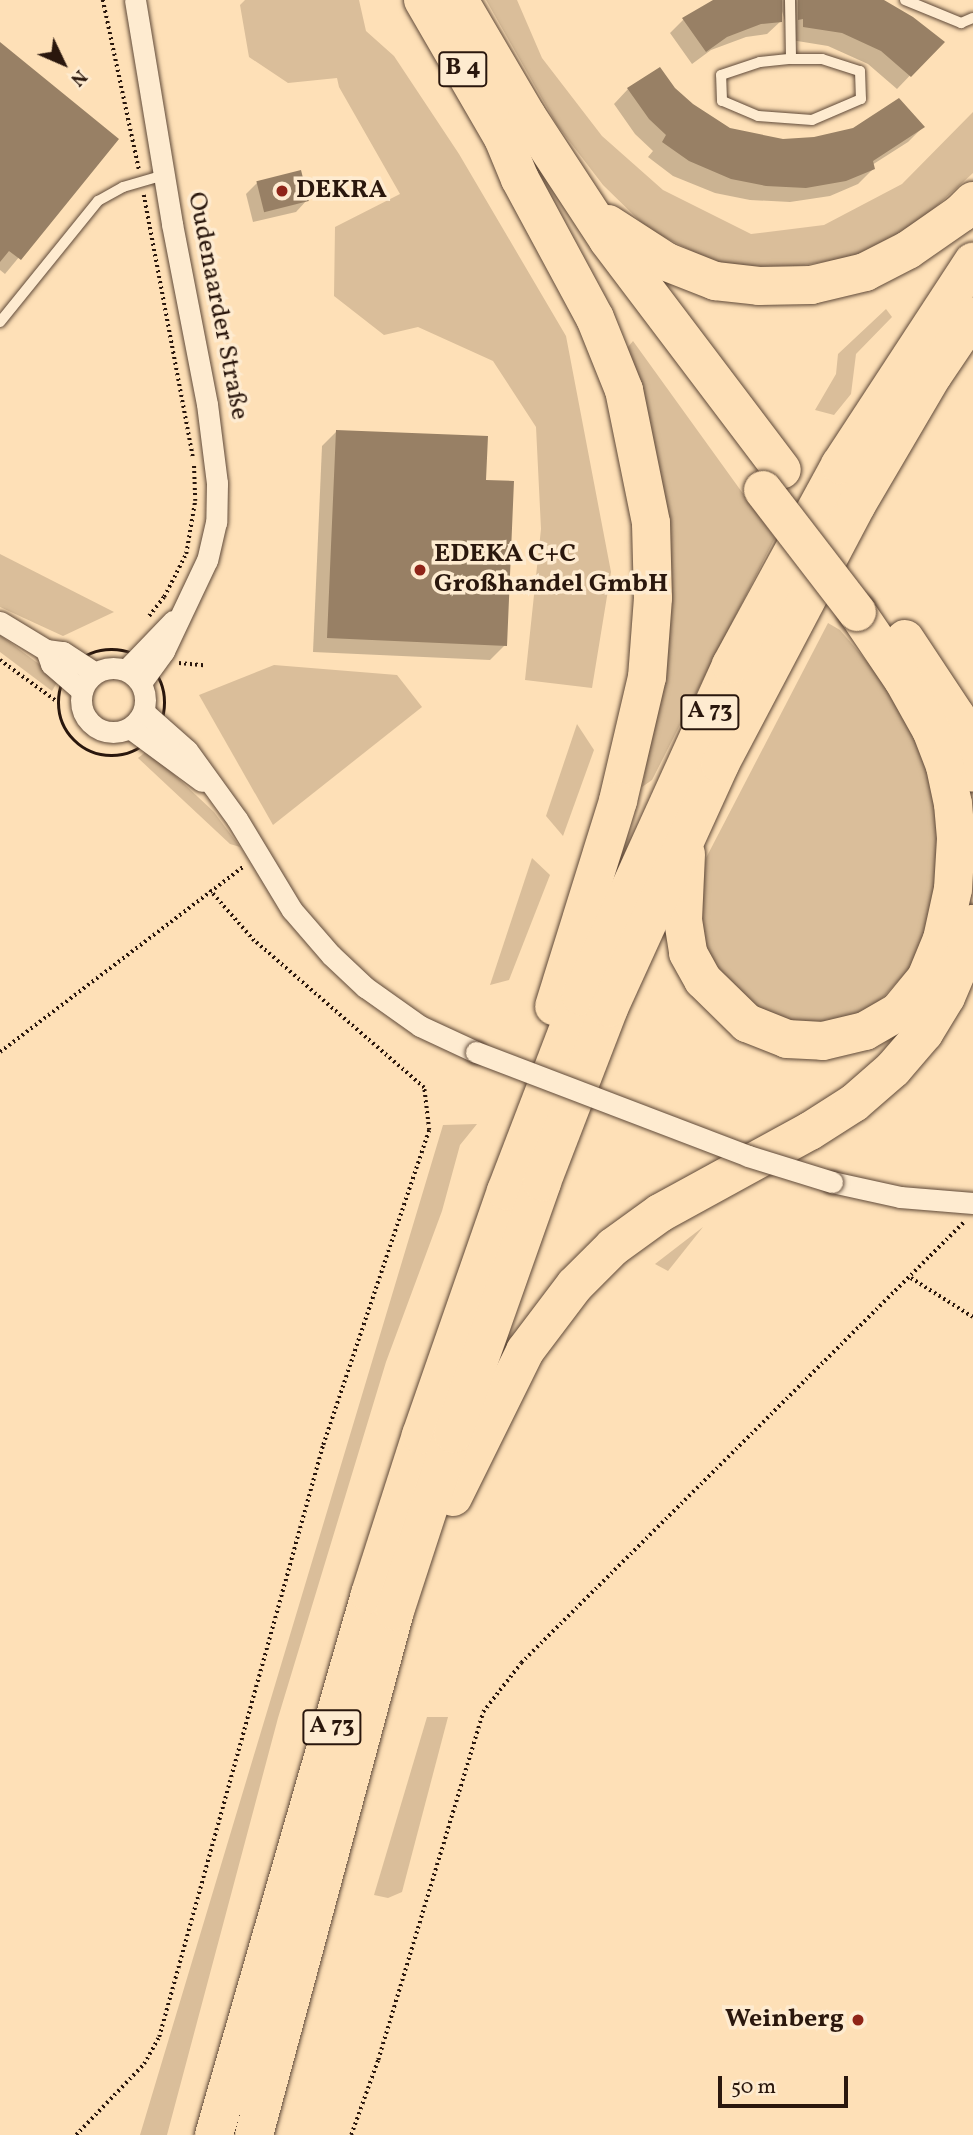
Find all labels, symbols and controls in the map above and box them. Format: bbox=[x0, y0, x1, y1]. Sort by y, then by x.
north arrow bbox=[28, 28, 98, 98]
road number: B 4 bbox=[437, 48, 489, 90]
text: N bbox=[64, 64, 92, 92]
place label: DEKRA bbox=[296, 175, 387, 207]
marker: DEKRA bbox=[274, 183, 290, 199]
street label: Oudenaarder Straße bbox=[180, 190, 254, 422]
place label: EDEKA C+C Großhandel GmbH bbox=[434, 539, 668, 600]
marker: EDEKA C+C Großhandel GmbH bbox=[412, 562, 428, 578]
road number: A 73 bbox=[680, 692, 740, 732]
road number: A 73 bbox=[302, 1707, 362, 1748]
place label: Weinberg bbox=[725, 2004, 844, 2036]
marker: Weinberg bbox=[850, 2012, 866, 2028]
scale bar bbox=[721, 2062, 850, 2106]
text: 50 m bbox=[731, 2073, 776, 2102]

